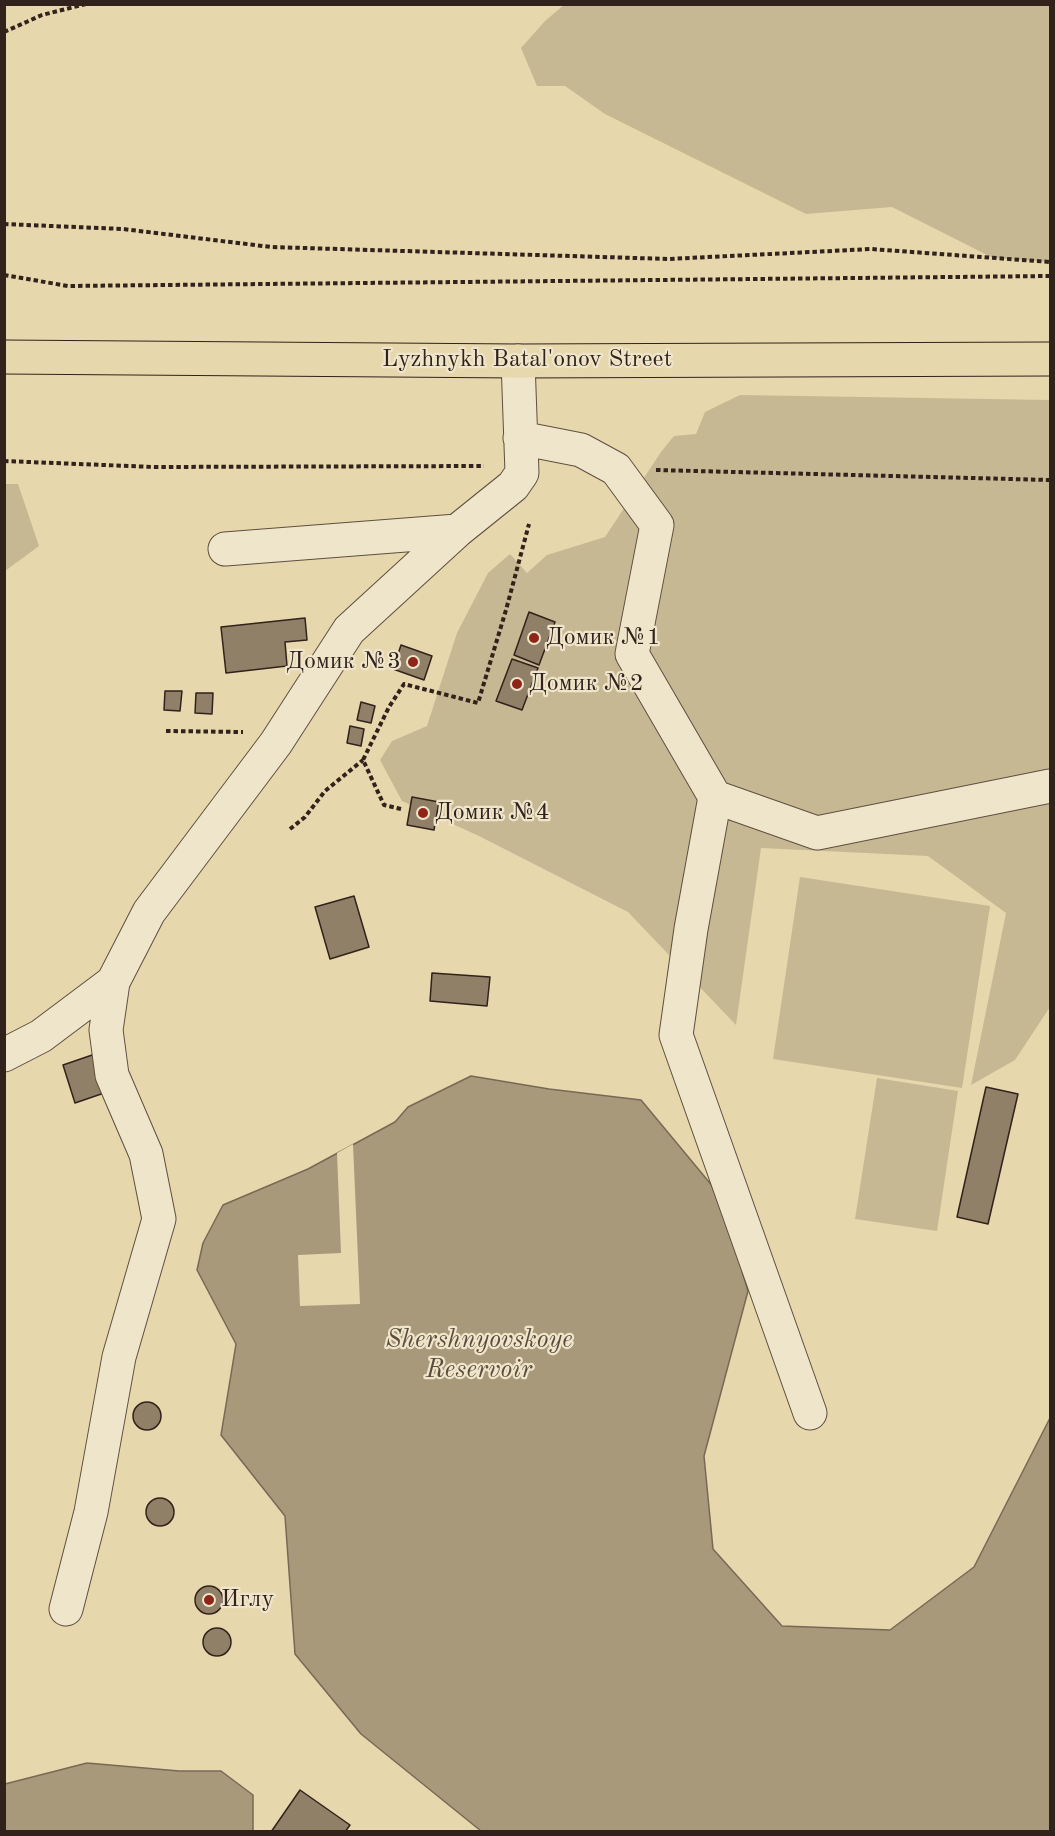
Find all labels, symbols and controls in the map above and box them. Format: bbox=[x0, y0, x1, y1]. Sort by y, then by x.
street label: Lyzhnykh Batal'onov Street bbox=[382, 346, 672, 374]
place label: Домик №1 bbox=[546, 624, 661, 652]
marker: Домик №1 bbox=[527, 631, 541, 645]
place label: Домик №3 bbox=[286, 648, 401, 676]
marker: Домик №3 bbox=[406, 655, 420, 669]
place label: Домик №2 bbox=[529, 670, 644, 698]
marker: Домик №2 bbox=[510, 677, 524, 691]
place label: Домик №4 bbox=[435, 799, 550, 827]
marker: Домик №4 bbox=[416, 806, 430, 820]
water label: Shershnyovskoye Reservoir bbox=[385, 1324, 573, 1386]
place label: Иглу bbox=[221, 1586, 274, 1614]
marker: Иглу bbox=[202, 1593, 216, 1607]

